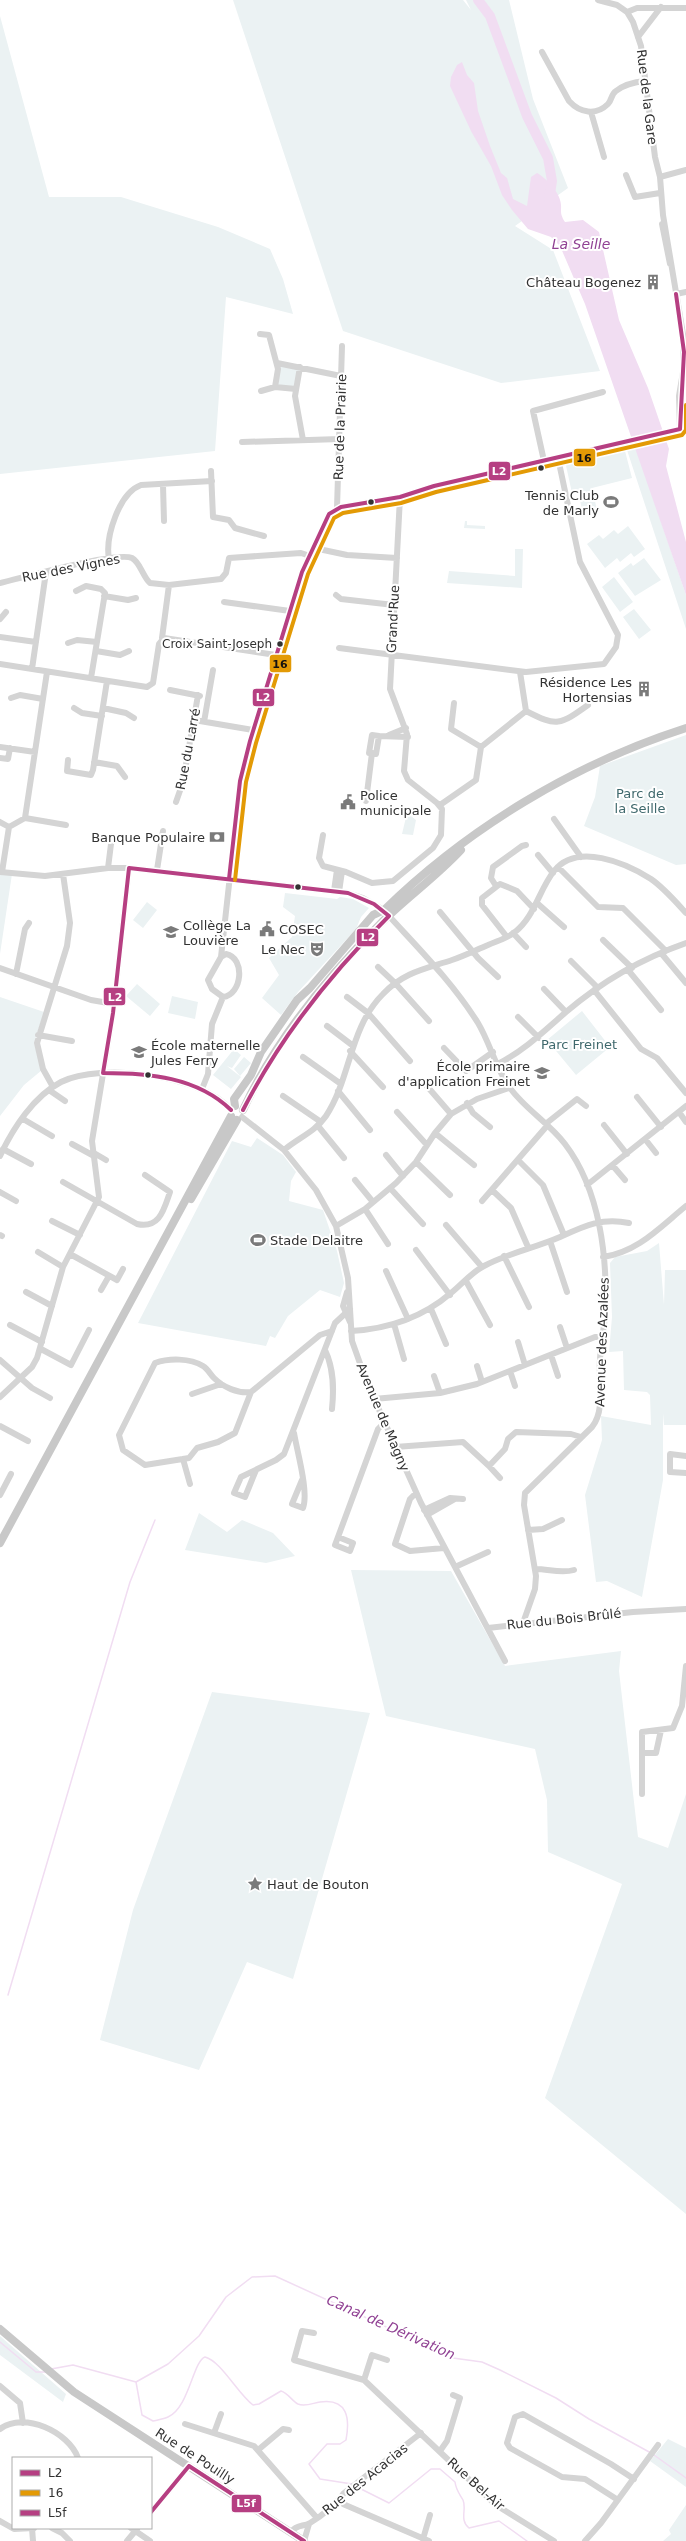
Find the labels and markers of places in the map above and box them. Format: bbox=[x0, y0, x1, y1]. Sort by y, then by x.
building icon: Château Bogenez bbox=[644, 273, 662, 291]
place label: Château Bogenez bbox=[526, 275, 641, 290]
unlabelled marker bbox=[536, 463, 546, 473]
place label: Tennis Club de Marly bbox=[524, 488, 599, 518]
sports icon: Tennis Club de Marly bbox=[602, 493, 620, 511]
unlabelled marker bbox=[366, 497, 376, 507]
place label: Croix Saint-Joseph bbox=[162, 637, 272, 651]
marker: Croix Saint-Joseph bbox=[275, 639, 285, 649]
place label: Résidence Les Hortensias bbox=[540, 675, 632, 705]
building icon: Résidence Les Hortensias bbox=[635, 680, 653, 698]
place label: Police municipale bbox=[360, 788, 431, 818]
public building icon: Police municipale bbox=[339, 793, 357, 811]
bank icon: Banque Populaire bbox=[208, 828, 226, 846]
place label: Banque Populaire bbox=[91, 830, 205, 845]
unlabelled marker bbox=[293, 882, 303, 892]
place label: Collège La Louvière bbox=[183, 918, 251, 948]
public building icon: COSEC bbox=[258, 920, 276, 938]
place label: COSEC bbox=[279, 922, 324, 937]
school or university icon: Collège La Louvière bbox=[162, 923, 180, 941]
theatre icon: Le Nec bbox=[308, 940, 326, 958]
place label: Le Nec bbox=[261, 942, 305, 957]
place label: École maternelle Jules Ferry bbox=[150, 1038, 260, 1068]
school or university icon: École maternelle Jules Ferry bbox=[130, 1043, 148, 1061]
place label: École primaire d'application Freinet bbox=[398, 1059, 530, 1089]
school or university icon: École primaire d'application Freinet bbox=[533, 1064, 551, 1082]
unlabelled marker bbox=[143, 1070, 153, 1080]
sports icon: Stade Delaitre bbox=[249, 1231, 267, 1249]
place label: Stade Delaitre bbox=[270, 1233, 363, 1248]
place icon: Haut de Bouton bbox=[246, 1875, 264, 1893]
place label: Haut de Bouton bbox=[267, 1877, 369, 1892]

